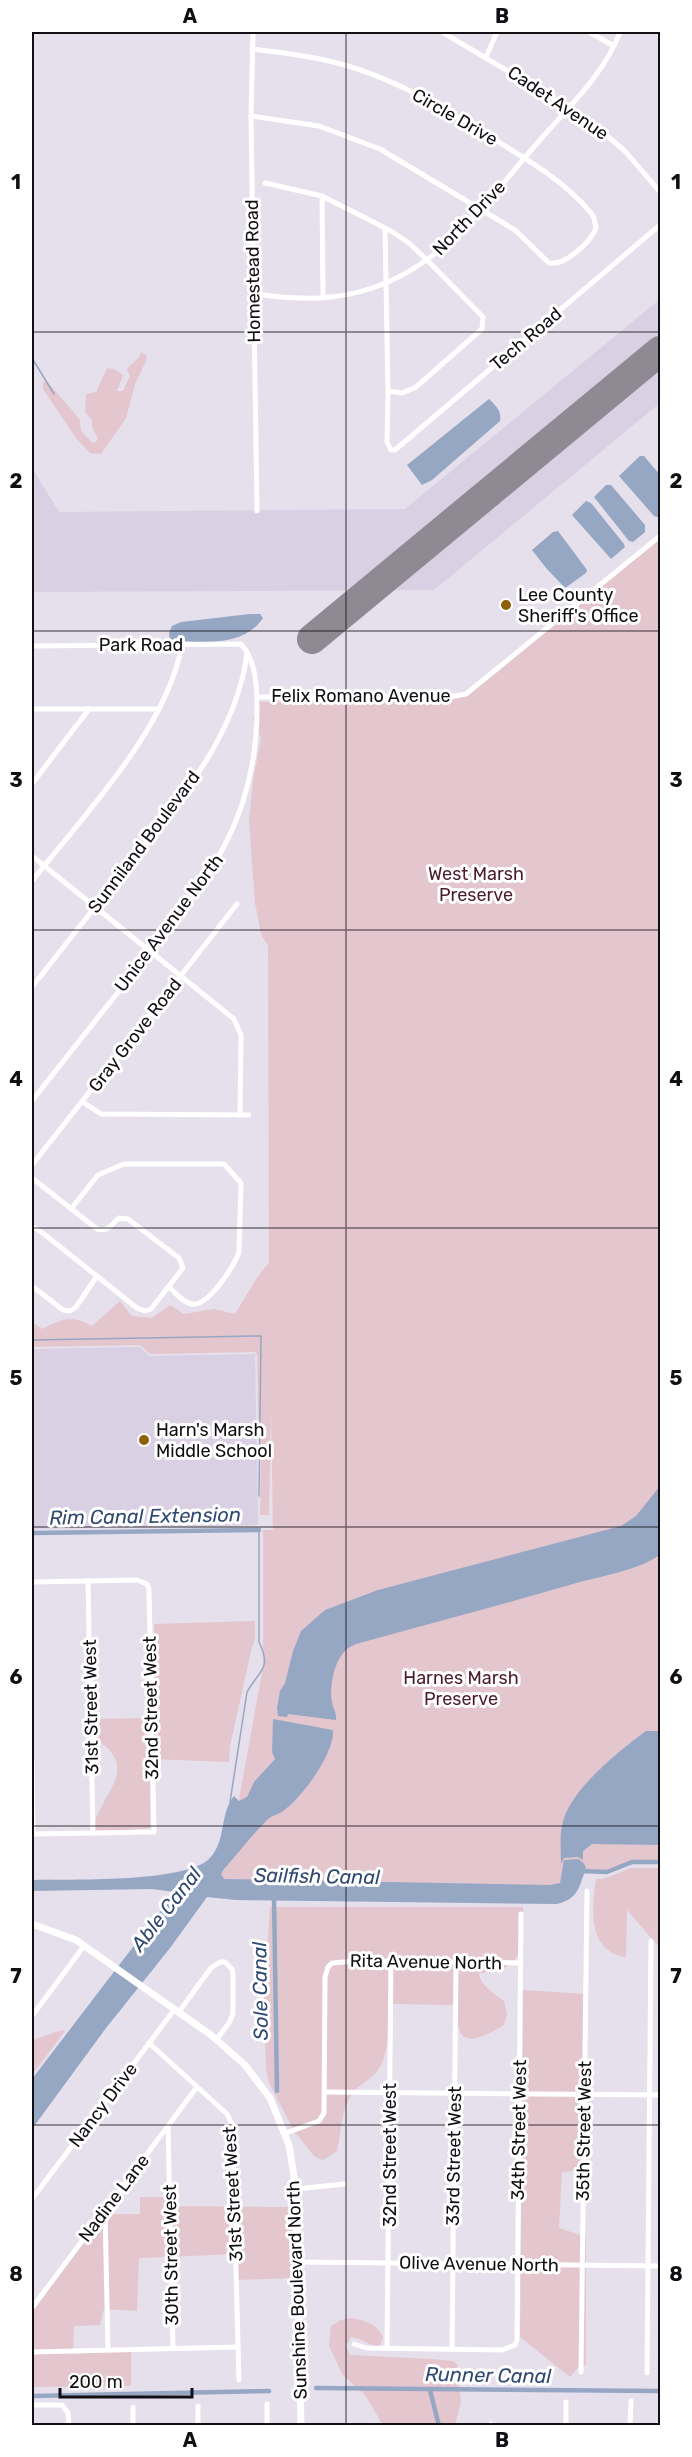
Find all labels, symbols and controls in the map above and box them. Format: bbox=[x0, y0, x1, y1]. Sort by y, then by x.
text: A bbox=[183, 4, 198, 28]
text: B bbox=[495, 4, 509, 28]
street label: Cadet Avenue bbox=[503, 61, 613, 145]
street label: Circle Drive bbox=[408, 84, 502, 150]
text: 1 bbox=[11, 170, 21, 194]
text: 1 bbox=[671, 170, 681, 194]
street label: North Drive bbox=[428, 176, 510, 260]
street label: Homestead Road bbox=[241, 199, 265, 343]
street label: Tech Road bbox=[486, 303, 566, 375]
text: 2 bbox=[10, 469, 23, 493]
text: 2 bbox=[670, 469, 683, 493]
place label: Lee County Sheriff's Office bbox=[518, 584, 639, 627]
marker: Lee County Sheriff's Office bbox=[499, 598, 513, 612]
street label: Park Road bbox=[99, 634, 183, 656]
street label: Felix Romano Avenue bbox=[271, 685, 451, 707]
street label: Sunniland Boulevard bbox=[83, 766, 205, 918]
text: 3 bbox=[9, 768, 23, 792]
text: 3 bbox=[669, 768, 683, 792]
street label: Unice Avenue North bbox=[110, 850, 228, 996]
park label: West Marsh Preserve bbox=[428, 863, 524, 906]
street label: Gray Grove Road bbox=[84, 974, 186, 1096]
text: 4 bbox=[9, 1067, 23, 1091]
text: 4 bbox=[669, 1067, 683, 1091]
text: 5 bbox=[10, 1366, 23, 1390]
text: 5 bbox=[670, 1366, 683, 1390]
place label: Harn's Marsh Middle School bbox=[156, 1419, 272, 1462]
marker: Harn's Marsh Middle School bbox=[137, 1433, 151, 1447]
water label: Rim Canal Extension bbox=[49, 1502, 241, 1530]
street label: 32nd Street West bbox=[139, 1636, 163, 1780]
street label: 31st Street West bbox=[79, 1639, 103, 1775]
text: 6 bbox=[9, 1665, 23, 1689]
text: 6 bbox=[669, 1665, 683, 1689]
park label: Harnes Marsh Preserve bbox=[403, 1667, 519, 1710]
water label: Able Canal bbox=[125, 1861, 207, 1957]
water label: Sailfish Canal bbox=[254, 1863, 381, 1889]
water label: Sole Canal bbox=[247, 1940, 273, 2041]
street label: Rita Avenue North bbox=[350, 1950, 502, 1974]
text: 7 bbox=[10, 1964, 22, 1988]
text: 7 bbox=[670, 1964, 682, 1988]
street label: Nancy Drive bbox=[64, 2058, 142, 2152]
street label: 34th Street West bbox=[507, 2059, 531, 2201]
street label: 35th Street West bbox=[572, 2061, 596, 2201]
street label: 32nd Street West bbox=[379, 2083, 401, 2227]
street label: 33rd Street West bbox=[442, 2086, 466, 2226]
street label: 31st Street West bbox=[218, 2126, 248, 2262]
street label: Nadine Lane bbox=[74, 2150, 154, 2246]
street label: Sunshine Boulevard North bbox=[282, 2180, 312, 2400]
street label: 30th Street West bbox=[159, 2184, 183, 2326]
street label: Olive Avenue North bbox=[399, 2252, 559, 2276]
text: 8 bbox=[9, 2262, 23, 2286]
text: 8 bbox=[669, 2262, 683, 2286]
scale bar bbox=[60, 2361, 192, 2399]
water label: Runner Canal bbox=[425, 2362, 553, 2388]
text: 200 m bbox=[69, 2371, 123, 2393]
text: A bbox=[183, 2428, 198, 2452]
text: B bbox=[495, 2428, 509, 2452]

